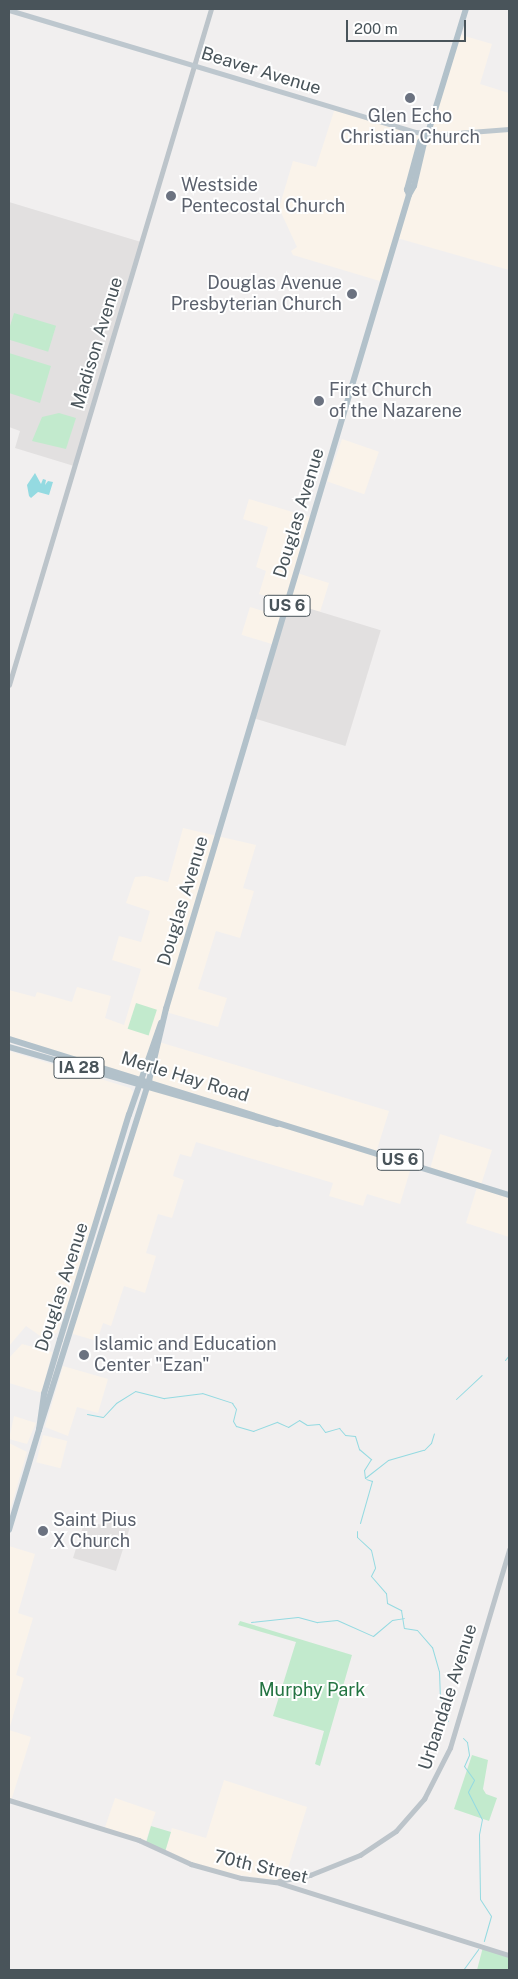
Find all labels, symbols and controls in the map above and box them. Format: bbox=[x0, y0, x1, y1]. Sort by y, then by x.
scale bar bbox=[348, 10, 468, 42]
text: 200 m bbox=[354, 20, 398, 37]
street label: Beaver Avenue bbox=[198, 43, 324, 99]
marker: Glen Echo Christian Church bbox=[404, 92, 416, 104]
place label: Glen Echo Christian Church bbox=[340, 106, 480, 148]
place label: Westside Pentecostal Church bbox=[181, 175, 345, 218]
marker: Westside Pentecostal Church bbox=[165, 190, 177, 202]
place label: Douglas Avenue Presbyterian Church bbox=[171, 273, 342, 316]
street label: Madison Avenue bbox=[67, 274, 127, 412]
marker: Douglas Avenue Presbyterian Church bbox=[346, 288, 358, 300]
place label: First Church of the Nazarene bbox=[329, 380, 462, 422]
marker: First Church of the Nazarene bbox=[313, 395, 325, 407]
street label: Douglas Avenue bbox=[269, 445, 329, 581]
road number: US 6 bbox=[263, 592, 311, 620]
street label: Douglas Avenue bbox=[153, 833, 213, 969]
street label: Merle Hay Road bbox=[118, 1047, 252, 1107]
road number: IA 28 bbox=[53, 1054, 105, 1082]
road number: US 6 bbox=[376, 1146, 424, 1174]
street label: Douglas Avenue bbox=[31, 1220, 93, 1354]
place label: Islamic and Education Center "Ezan" bbox=[94, 1334, 277, 1376]
marker: Islamic and Education Center "Ezan" bbox=[78, 1349, 90, 1361]
place label: Saint Pius X Church bbox=[53, 1510, 136, 1552]
marker: Saint Pius X Church bbox=[37, 1525, 49, 1537]
street label: Urbandale Avenue bbox=[414, 1621, 482, 1773]
park label: Murphy Park bbox=[259, 1679, 365, 1701]
street label: 70th Street bbox=[212, 1846, 310, 1888]

